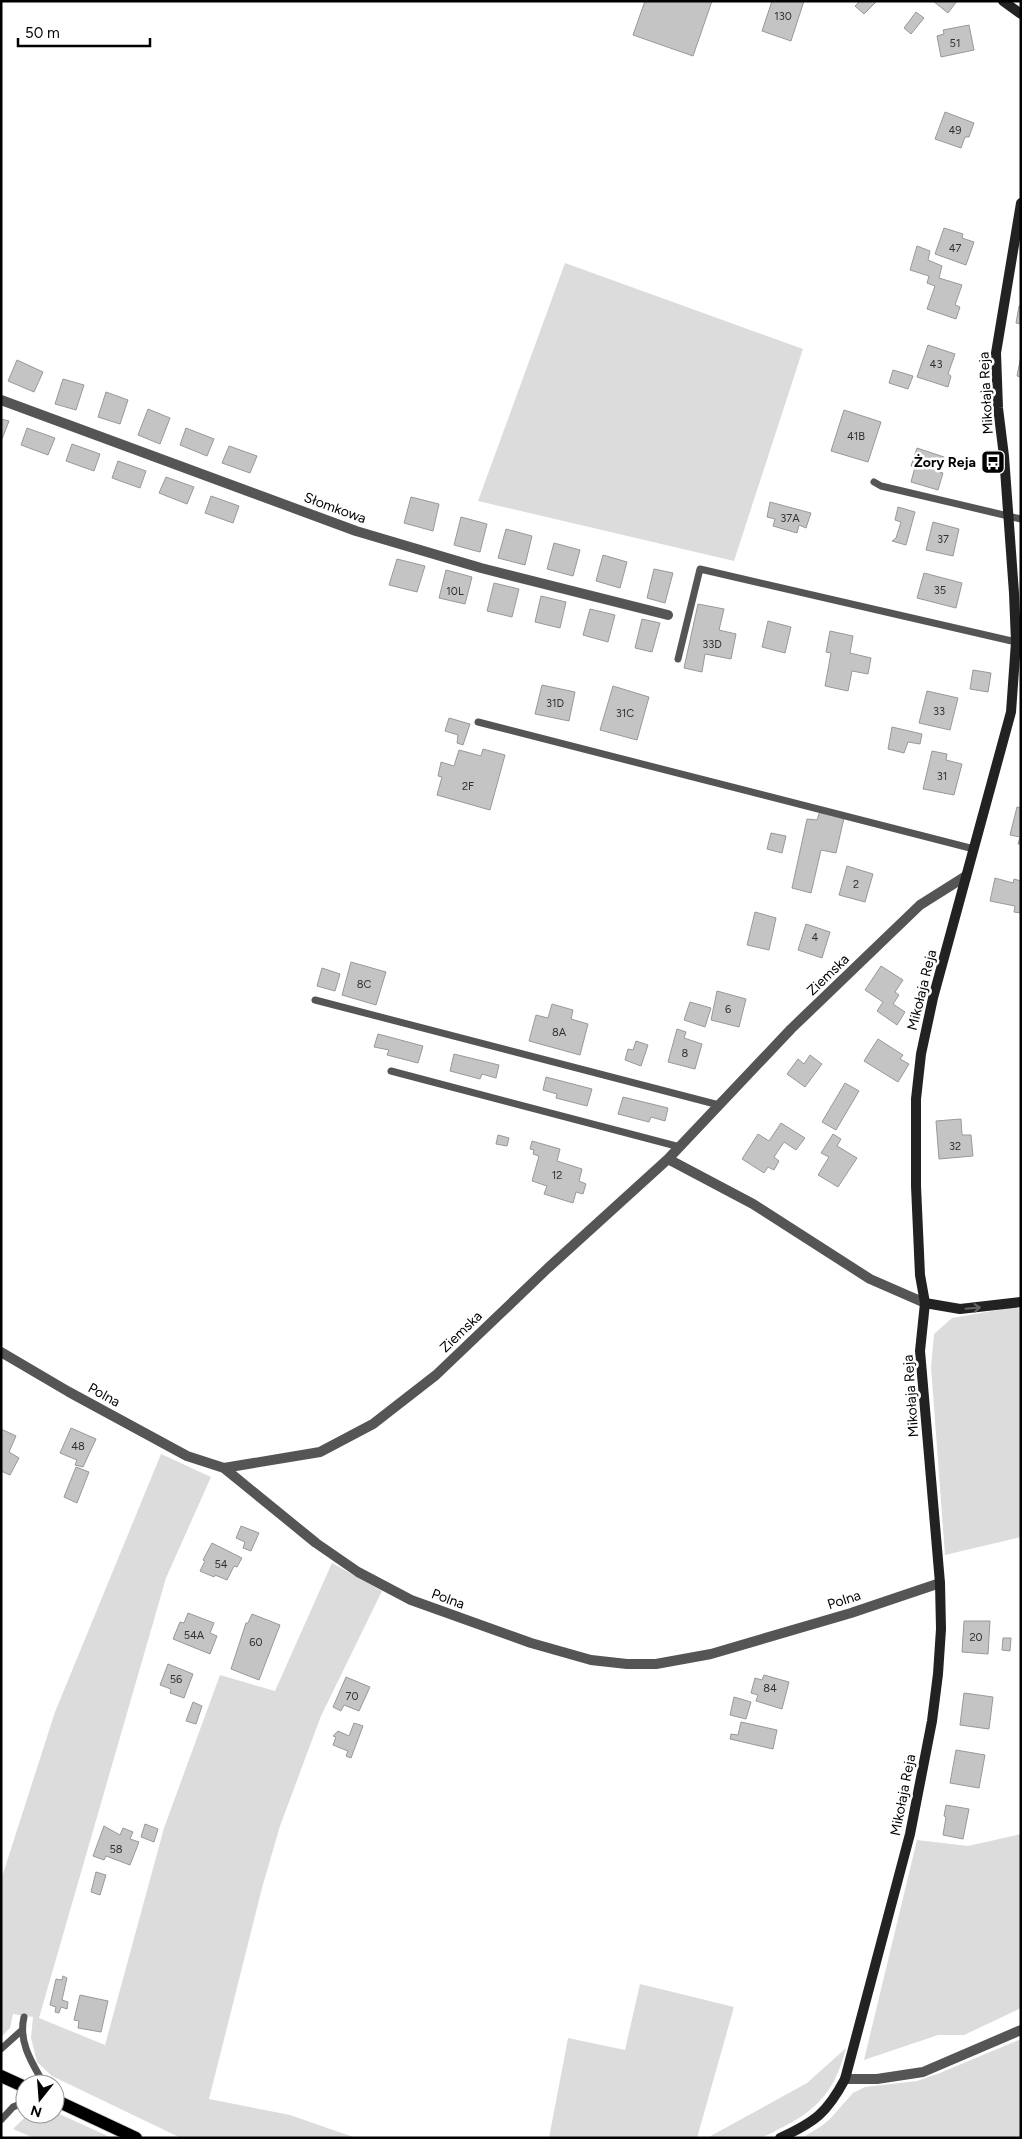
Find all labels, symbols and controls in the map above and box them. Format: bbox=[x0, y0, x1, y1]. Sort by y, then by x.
house number: 130 bbox=[774, 10, 792, 23]
scale bar bbox=[18, 15, 150, 47]
text: 50 m bbox=[25, 24, 60, 42]
house number: 51 bbox=[950, 37, 960, 50]
house number: 49 bbox=[948, 124, 962, 137]
house number: 47 bbox=[949, 242, 961, 255]
street label: Mikołaja Reja bbox=[975, 351, 997, 435]
house number: 43 bbox=[930, 358, 942, 371]
house number: 41B bbox=[847, 430, 865, 443]
bus stop icon: Żory Reja bbox=[980, 449, 1006, 475]
place label: Żory Reja bbox=[914, 454, 976, 471]
street label: Słomkowa bbox=[302, 489, 368, 527]
house number: 37A bbox=[780, 512, 800, 525]
house number: 37 bbox=[937, 533, 949, 546]
house number: 35 bbox=[934, 584, 946, 597]
house number: 10L bbox=[446, 585, 464, 598]
house number: 33D bbox=[702, 638, 722, 651]
house number: 31D bbox=[546, 697, 564, 710]
house number: 33 bbox=[933, 705, 945, 718]
house number: 31C bbox=[616, 707, 634, 720]
house number: 31 bbox=[937, 770, 947, 783]
house number: 2F bbox=[462, 780, 474, 793]
house number: 2 bbox=[853, 878, 859, 891]
house number: 4 bbox=[812, 931, 819, 944]
street label: Mikołaja Reja bbox=[904, 948, 940, 1032]
street label: Ziemska bbox=[803, 951, 853, 999]
house number: 8C bbox=[357, 978, 371, 991]
house number: 6 bbox=[725, 1003, 731, 1016]
house number: 8A bbox=[552, 1026, 567, 1039]
house number: 8 bbox=[682, 1047, 689, 1060]
house number: 32 bbox=[949, 1140, 961, 1153]
house number: 12 bbox=[552, 1169, 562, 1182]
one-way arrow bbox=[965, 1303, 981, 1313]
street label: Ziemska bbox=[436, 1308, 486, 1356]
street label: Mikołaja Reja bbox=[900, 1354, 922, 1438]
street label: Polna bbox=[85, 1379, 123, 1411]
house number: 48 bbox=[71, 1440, 85, 1453]
house number: 54 bbox=[214, 1558, 228, 1571]
street label: Polna bbox=[429, 1585, 467, 1613]
street label: Polna bbox=[825, 1587, 863, 1613]
house number: 54A bbox=[184, 1629, 205, 1642]
house number: 20 bbox=[969, 1631, 983, 1644]
house number: 60 bbox=[249, 1636, 263, 1649]
house number: 56 bbox=[170, 1673, 182, 1686]
house number: 84 bbox=[763, 1682, 777, 1695]
house number: 70 bbox=[346, 1690, 358, 1703]
street label: Mikołaja Reja bbox=[887, 1753, 919, 1837]
house number: 58 bbox=[109, 1843, 123, 1856]
north arrow bbox=[15, 2074, 65, 2124]
text: N bbox=[29, 2101, 44, 2121]

